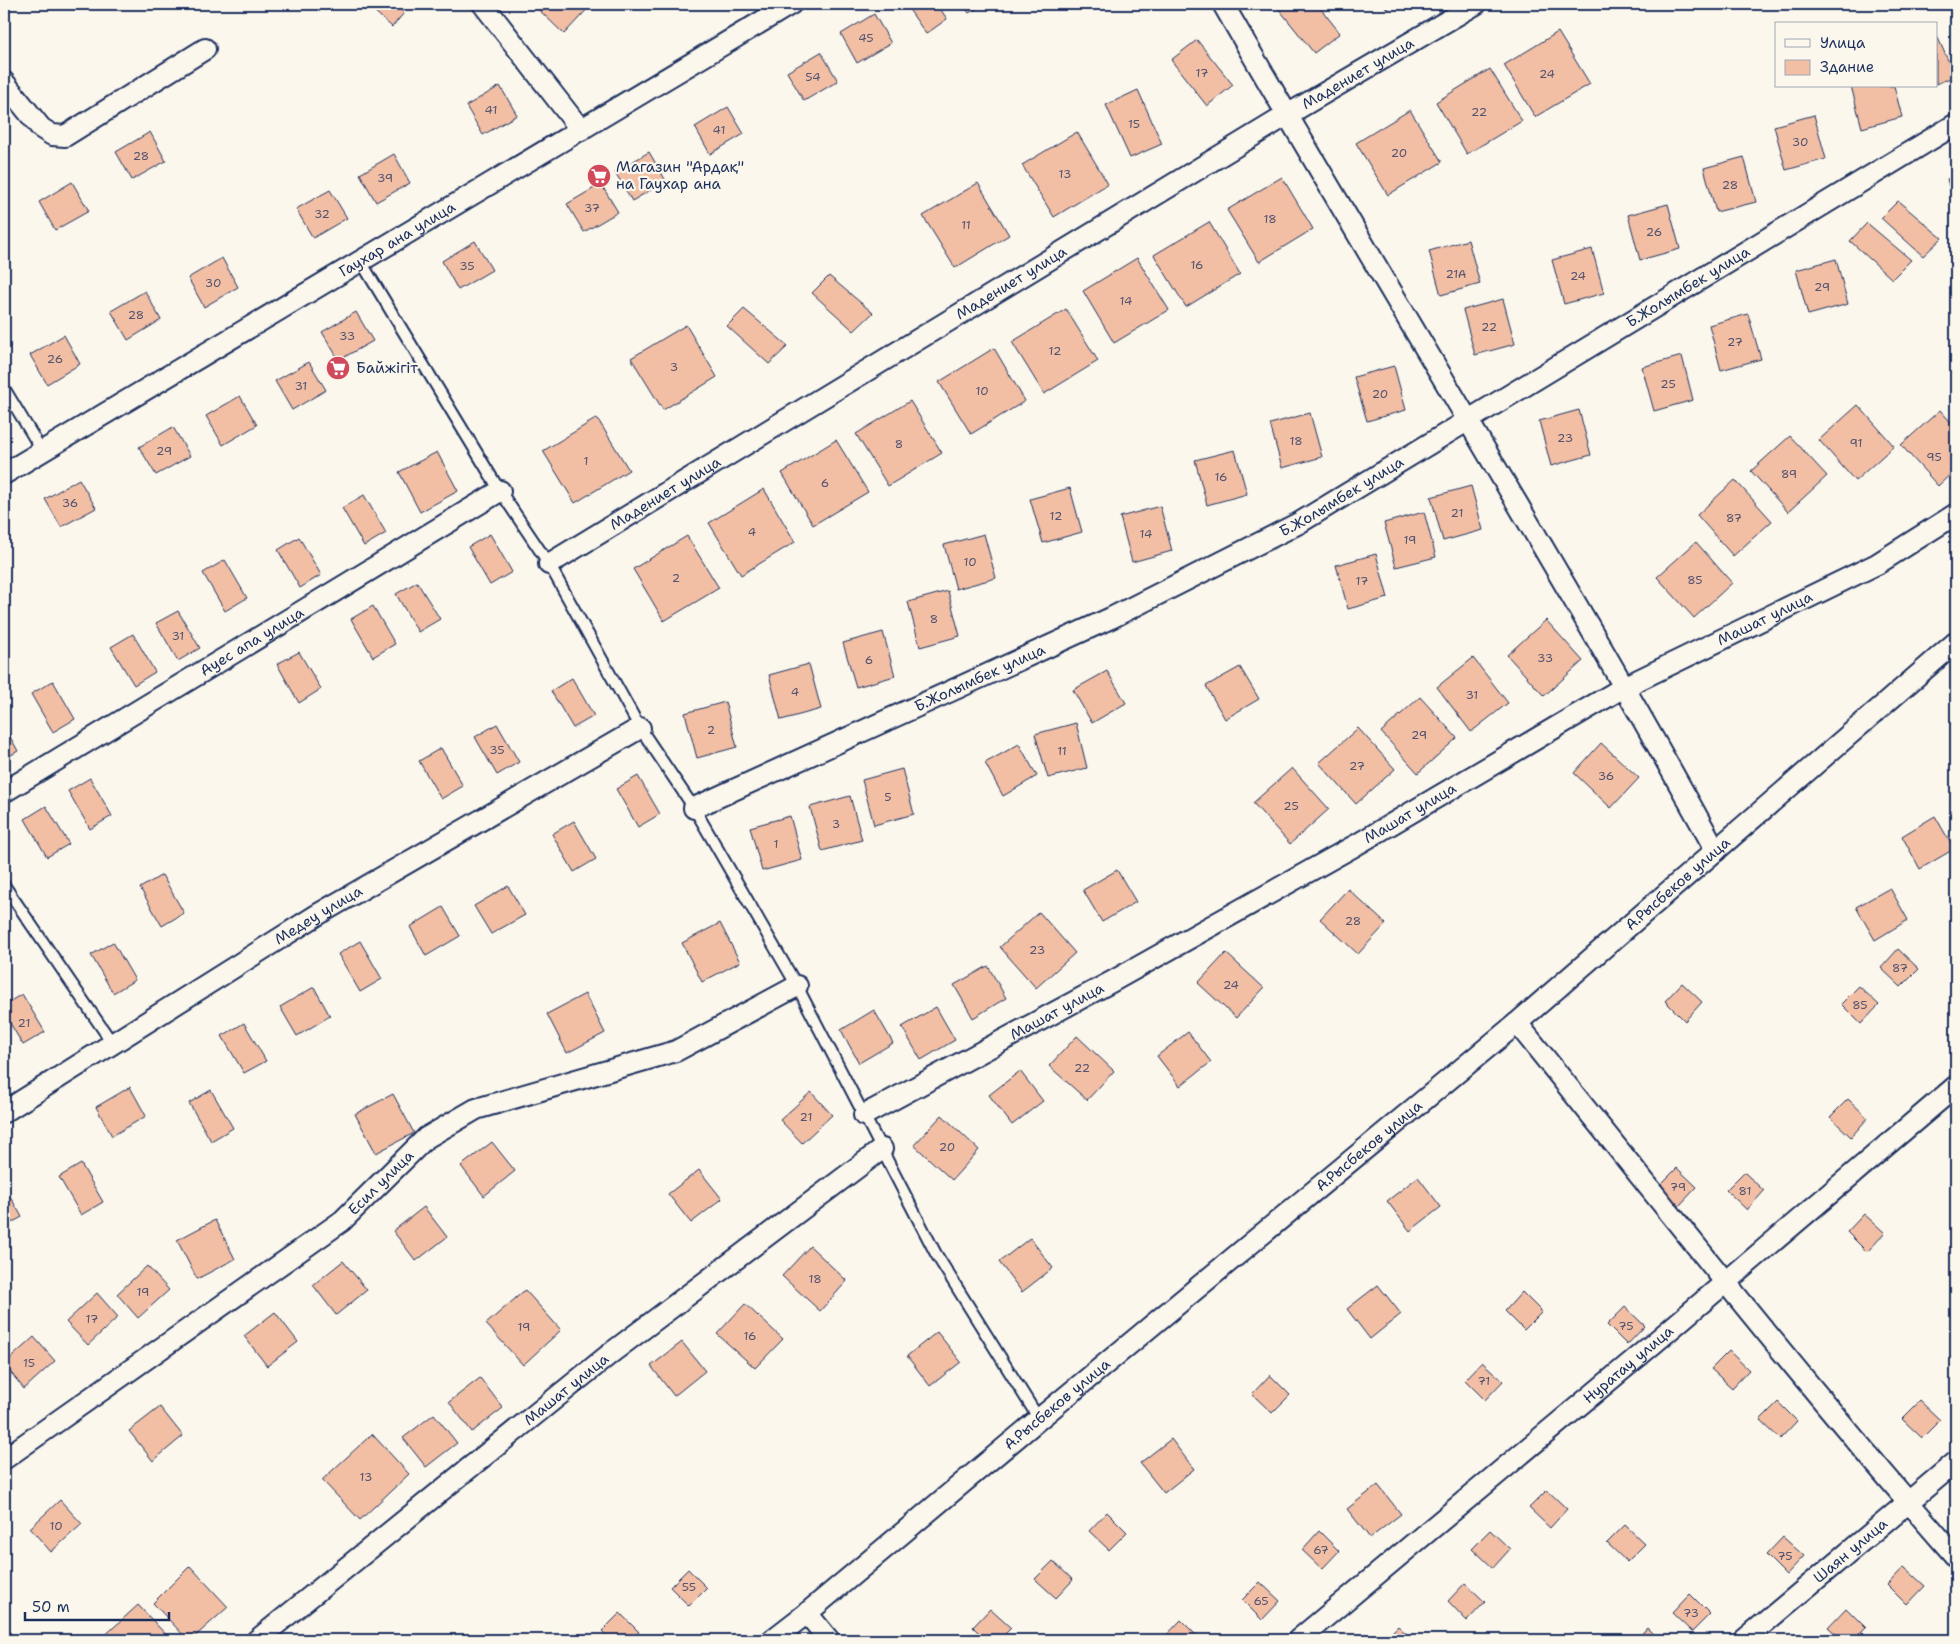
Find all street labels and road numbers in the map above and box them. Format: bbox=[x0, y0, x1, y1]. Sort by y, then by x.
street label: Мадениет улица bbox=[1298, 32, 1418, 114]
street label: Гаухар ана улица bbox=[335, 196, 460, 282]
street label: Мадениет улица bbox=[952, 241, 1071, 324]
street label: Б.Жолымбек улица bbox=[1622, 241, 1754, 332]
street label: Б.Жолымбек улица bbox=[1276, 451, 1408, 541]
street label: Мадениет улица bbox=[606, 452, 725, 535]
street label: Машат улица bbox=[1714, 587, 1817, 650]
street label: Ауес апа улица bbox=[196, 602, 308, 681]
street label: Б.Жолымбек улица bbox=[911, 639, 1049, 716]
street label: Машат улица bbox=[1360, 778, 1460, 848]
street label: А.Рысбеков улица bbox=[1621, 832, 1735, 935]
street label: Медеу улица bbox=[271, 881, 367, 949]
street label: Машат улица bbox=[1006, 977, 1108, 1045]
street label: А.Рысбеков улица bbox=[1311, 1095, 1427, 1196]
street label: Есил улица bbox=[344, 1145, 419, 1220]
street label: Нуратау улица bbox=[1579, 1321, 1678, 1408]
street label: Машат улица bbox=[520, 1348, 613, 1430]
street label: А.Рысбеков улица bbox=[1000, 1354, 1115, 1454]
street label: Шаян улица bbox=[1809, 1513, 1892, 1588]

